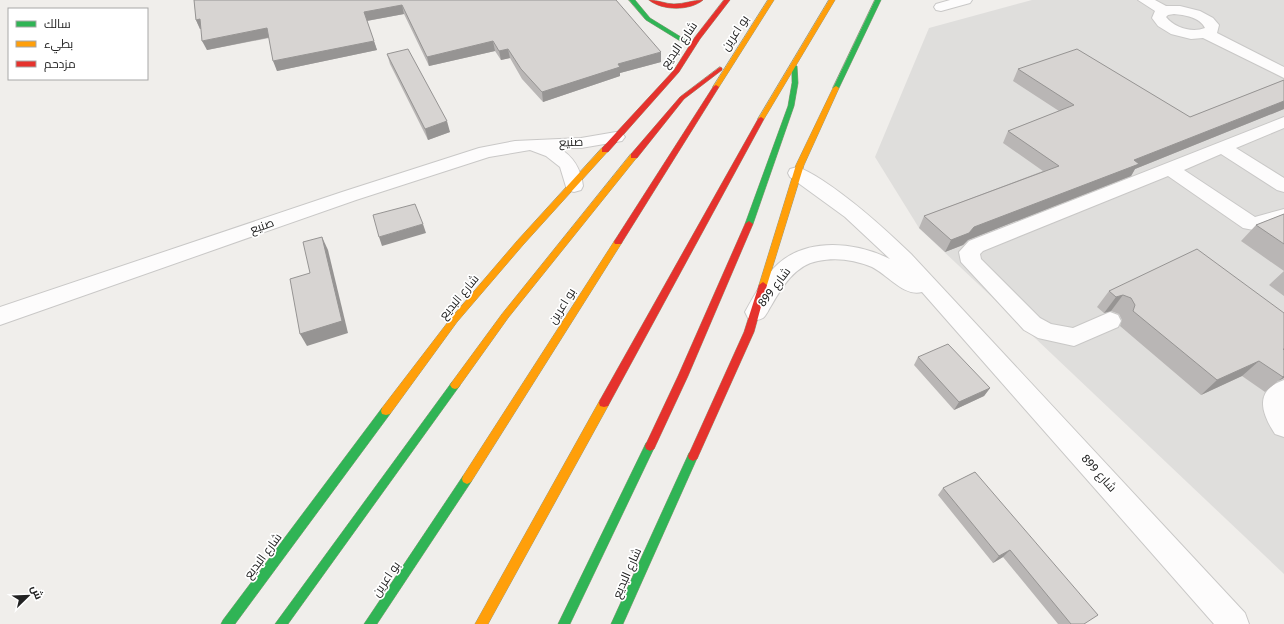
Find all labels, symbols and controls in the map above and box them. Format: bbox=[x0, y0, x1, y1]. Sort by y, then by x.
legend bbox=[8, 8, 148, 80]
street label: بو اعرين bbox=[718, 12, 752, 54]
text: سالك bbox=[44, 17, 71, 31]
street label: شارع البديع bbox=[658, 19, 701, 72]
text: بطيء bbox=[44, 37, 73, 54]
text: مزدحم bbox=[44, 57, 76, 72]
street label: صنيع bbox=[559, 135, 584, 150]
street label: صنيع bbox=[248, 215, 276, 238]
street label: شارع 899 bbox=[755, 265, 794, 310]
street label: شارع البديع bbox=[436, 272, 482, 323]
street label: بو اعرين bbox=[546, 285, 578, 327]
street label: شارع 899 bbox=[1078, 451, 1119, 495]
street label: شارع البديع bbox=[241, 530, 286, 582]
street label: شارع البديع bbox=[610, 546, 645, 601]
street label: بو اعرين bbox=[369, 559, 403, 599]
north arrow bbox=[8, 576, 48, 616]
text: ش bbox=[28, 583, 45, 601]

